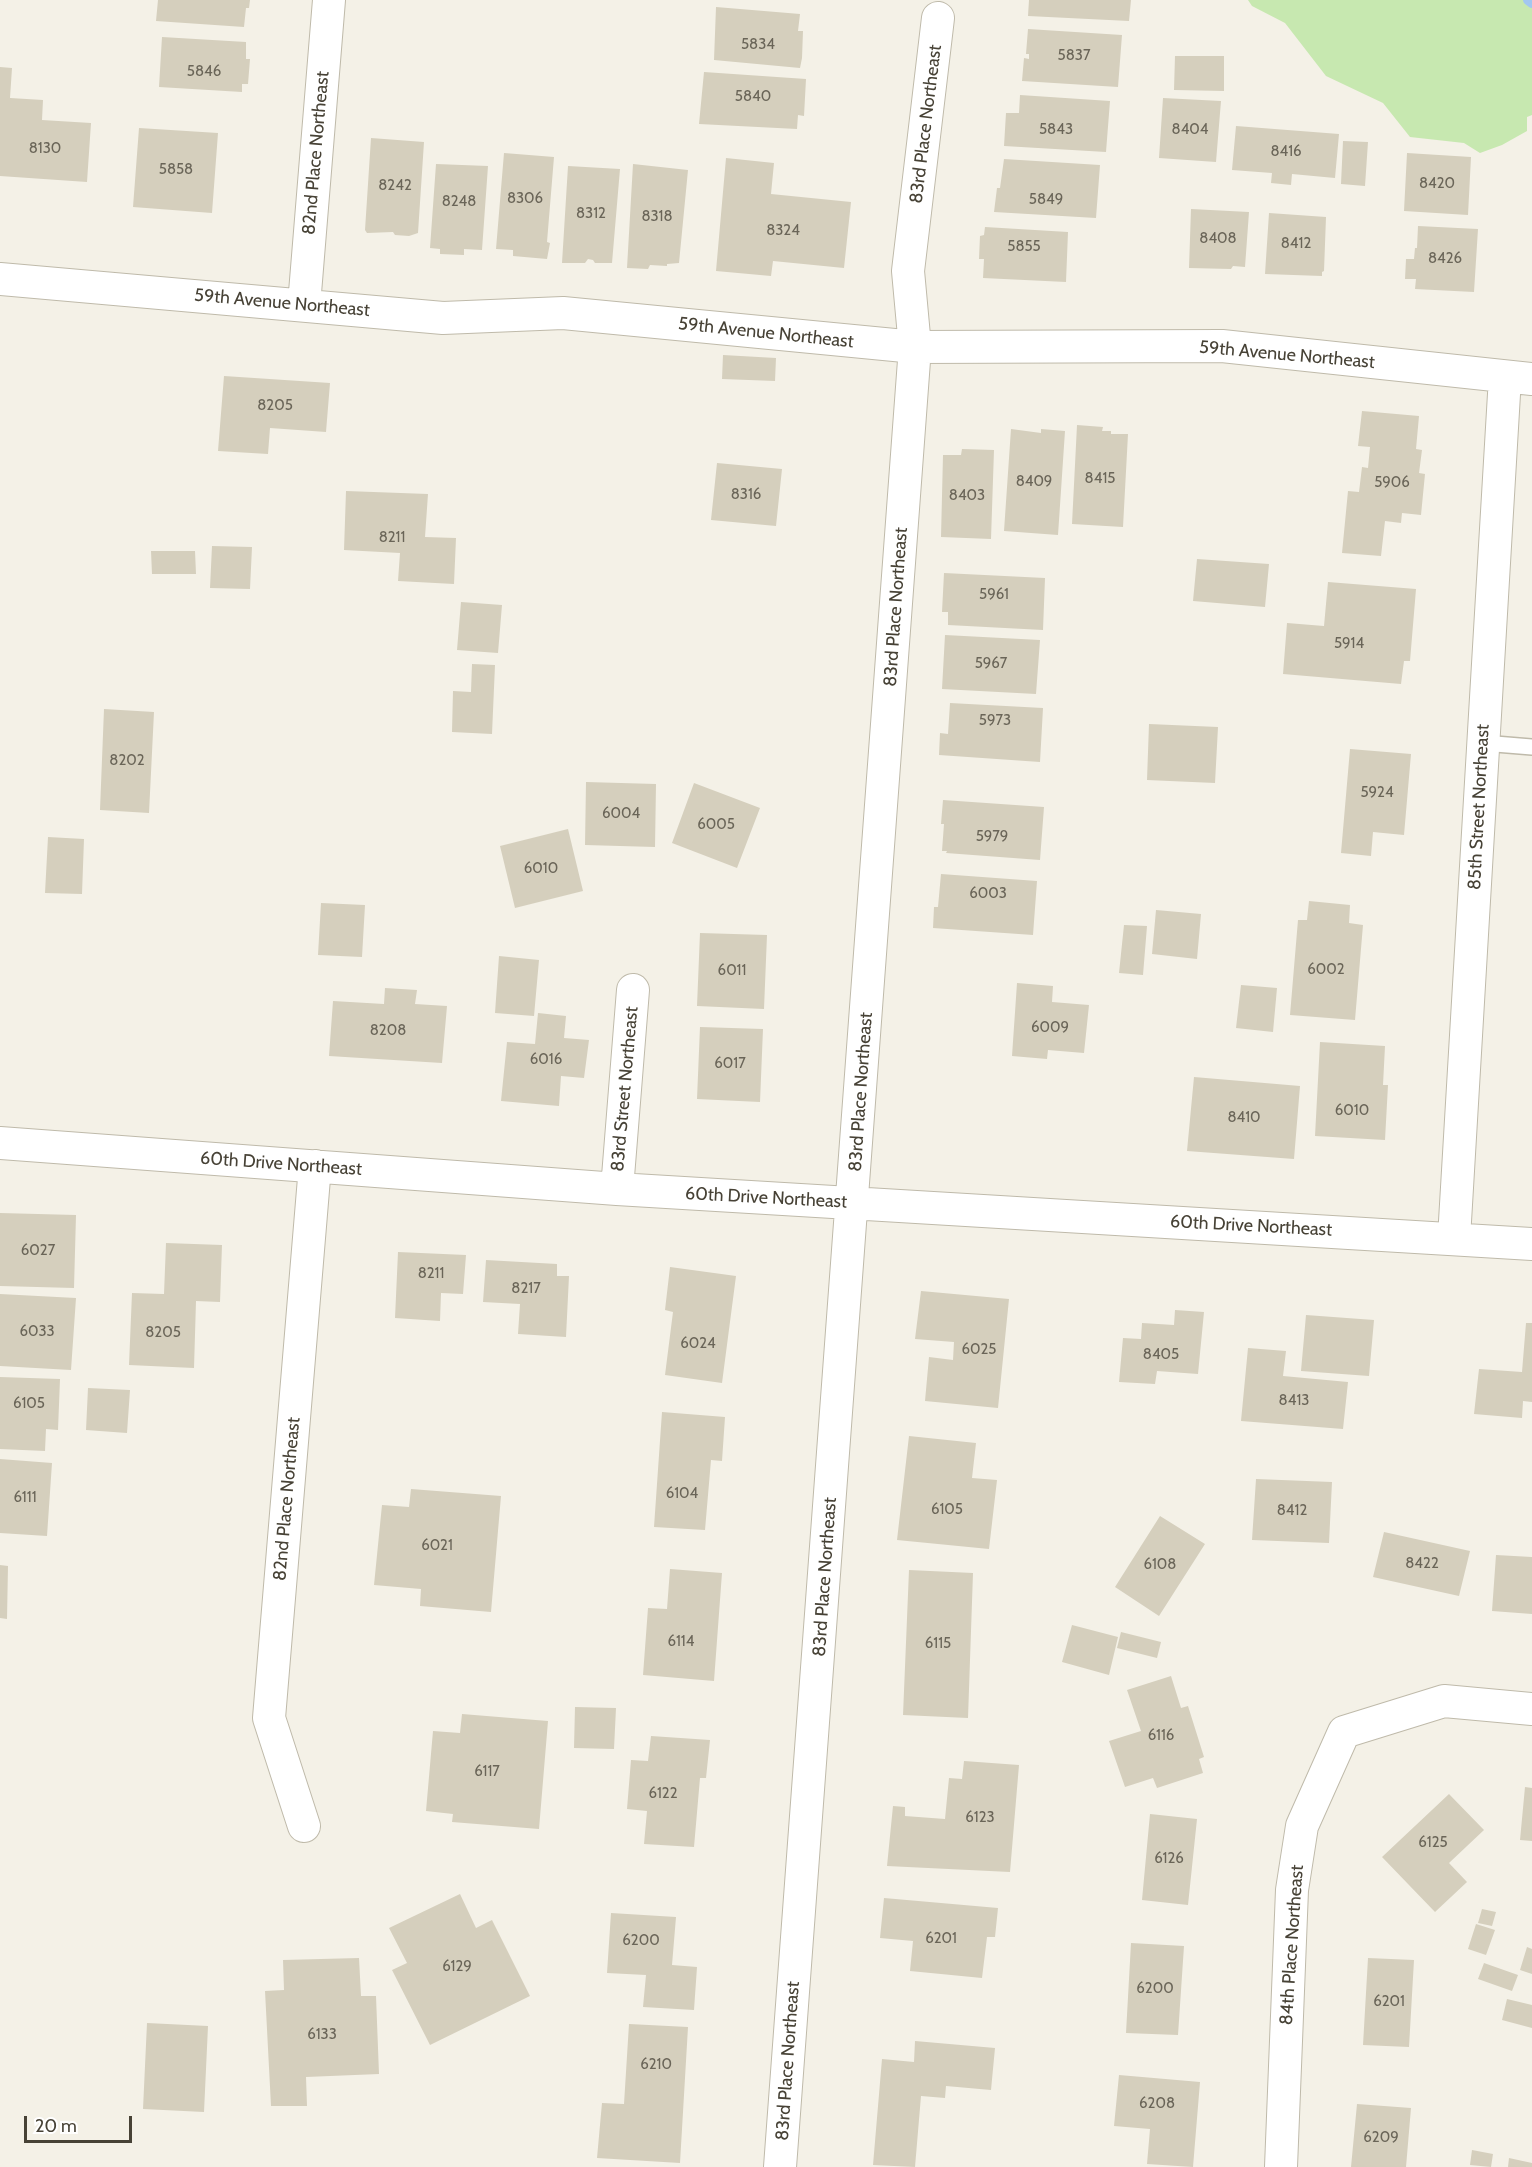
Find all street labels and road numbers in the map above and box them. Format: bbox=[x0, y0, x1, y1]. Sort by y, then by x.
street label: 83rd Place Northeast bbox=[906, 43, 946, 205]
street label: 82nd Place Northeast bbox=[298, 70, 334, 236]
street label: 59th Avenue Northeast bbox=[193, 285, 371, 321]
street label: 59th Avenue Northeast bbox=[677, 313, 855, 353]
street label: 59th Avenue Northeast bbox=[1198, 337, 1376, 373]
street label: 83rd Place Northeast bbox=[880, 527, 912, 687]
street label: 85th Street Northeast bbox=[1464, 724, 1494, 890]
street label: 83rd Street Northeast bbox=[607, 1006, 643, 1172]
street label: 83rd Place Northeast bbox=[845, 1012, 877, 1172]
street label: 60th Drive Northeast bbox=[199, 1148, 363, 1180]
street label: 60th Drive Northeast bbox=[684, 1183, 848, 1213]
street label: 60th Drive Northeast bbox=[1169, 1211, 1333, 1241]
street label: 82nd Place Northeast bbox=[269, 1416, 305, 1582]
street label: 83rd Place Northeast bbox=[809, 1497, 841, 1657]
street label: 84th Place Northeast bbox=[1276, 1864, 1308, 2026]
street label: 83rd Place Northeast bbox=[772, 1981, 804, 2141]

